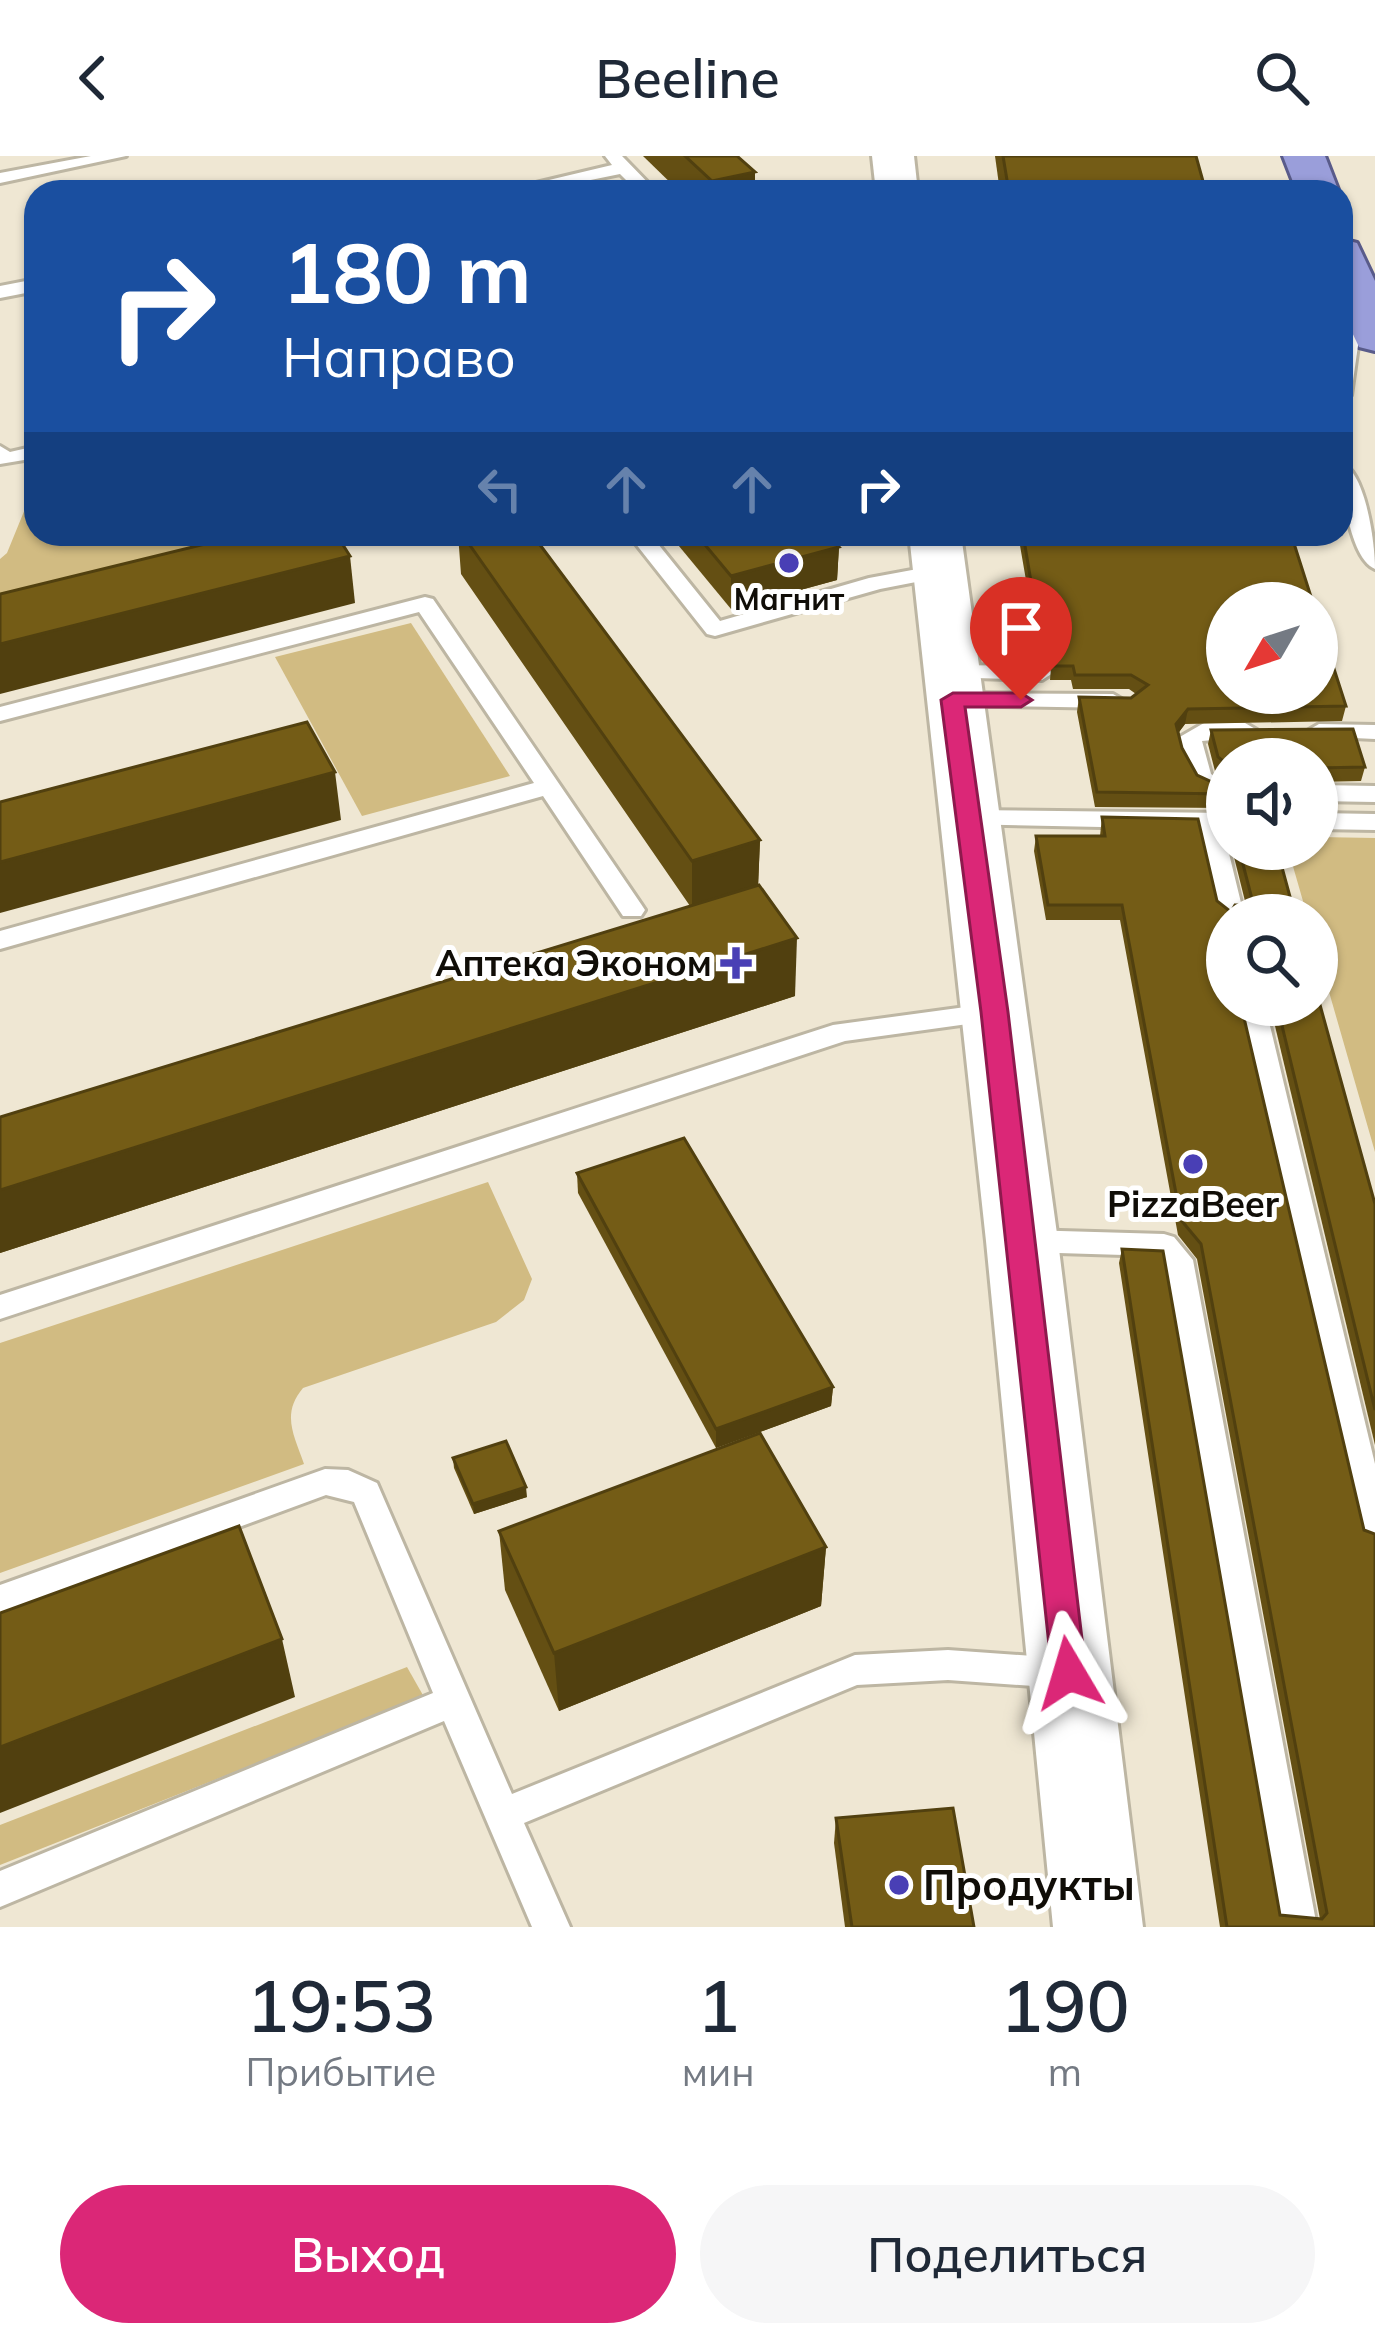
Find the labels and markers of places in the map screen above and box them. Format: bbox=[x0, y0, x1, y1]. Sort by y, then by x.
marker: Магнит bbox=[776, 550, 802, 576]
pin bbox=[970, 577, 1072, 700]
place label: Магнит bbox=[734, 580, 845, 618]
place label: Аптека Эконом bbox=[436, 940, 712, 985]
marker: Аптека Эконом bbox=[723, 950, 749, 976]
marker: PizzaBeer bbox=[1180, 1151, 1206, 1177]
place label: PizzaBeer bbox=[1107, 1181, 1280, 1226]
place label: Продукты bbox=[923, 1858, 1135, 1911]
marker: Продукты bbox=[886, 1872, 912, 1898]

